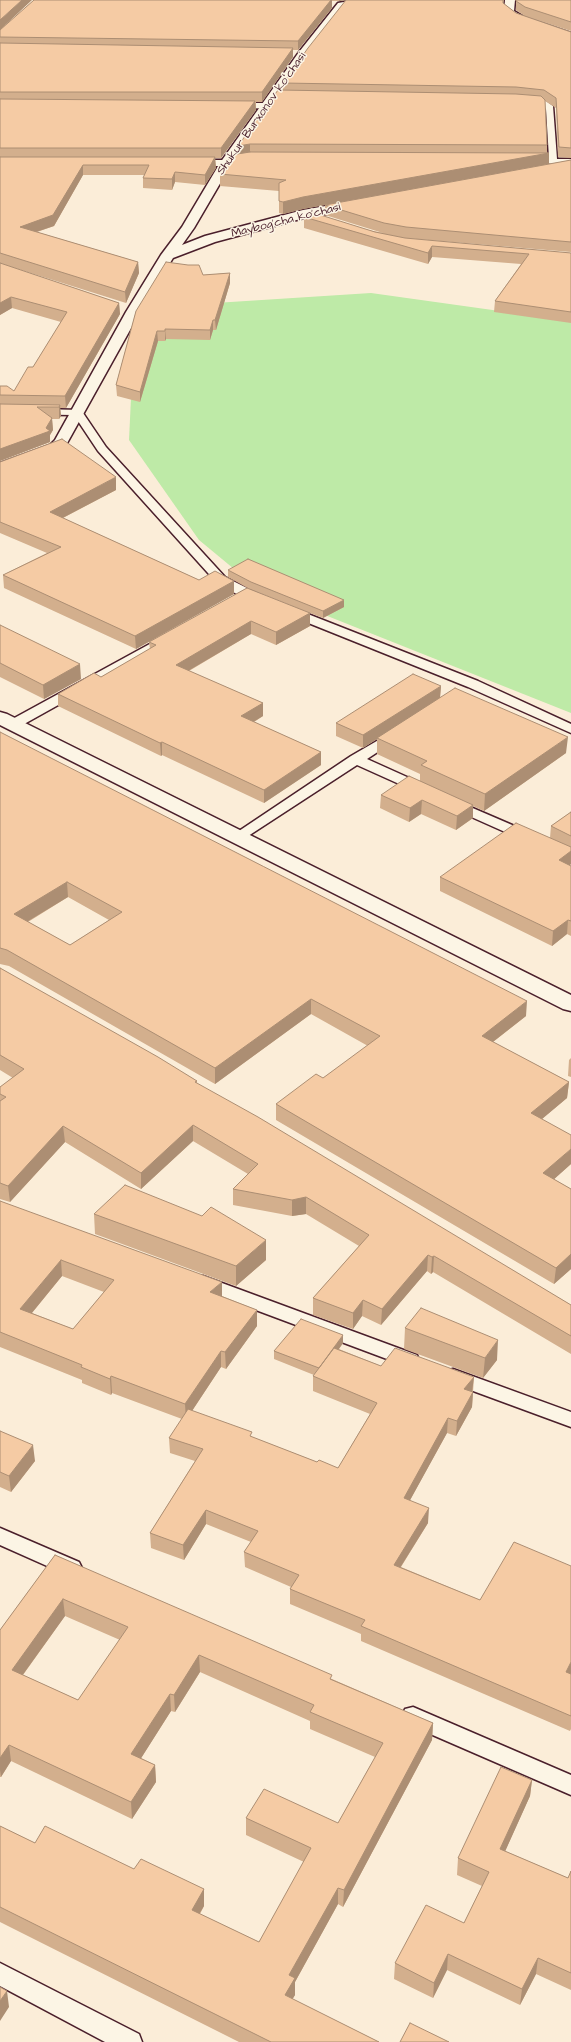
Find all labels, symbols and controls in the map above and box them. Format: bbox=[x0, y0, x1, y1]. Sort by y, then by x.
street label: Shukur Burxonov koʻchasi bbox=[214, 50, 310, 178]
street label: Maybog'cha ko'chasi bbox=[230, 200, 342, 242]

